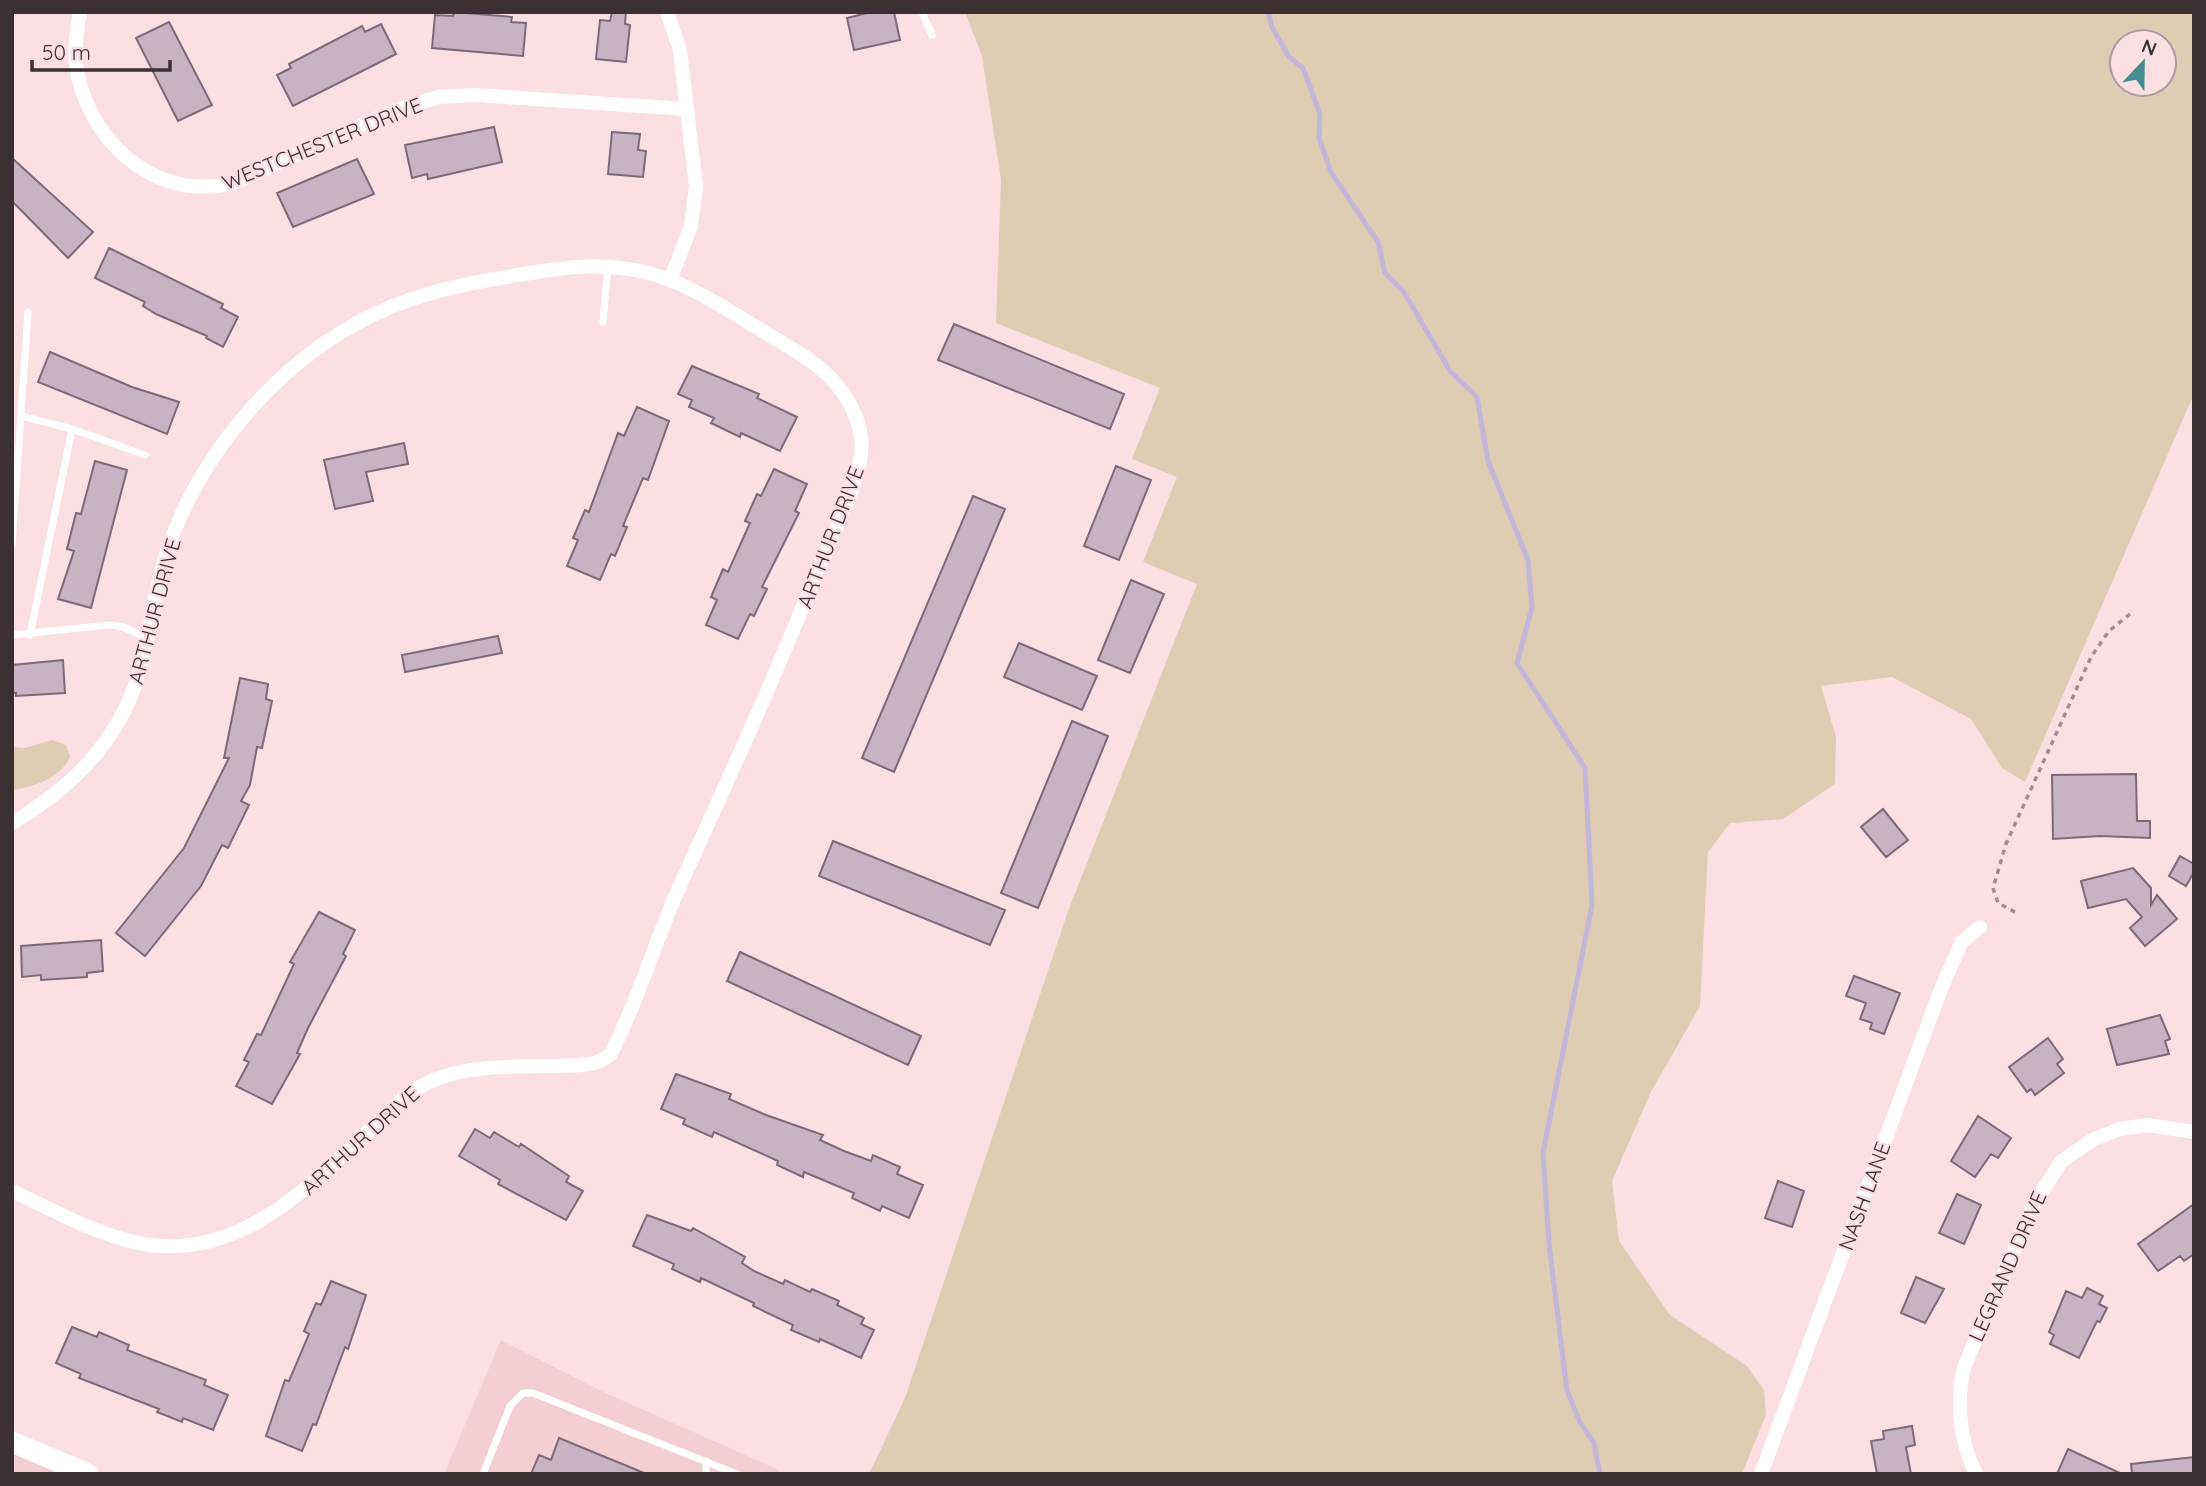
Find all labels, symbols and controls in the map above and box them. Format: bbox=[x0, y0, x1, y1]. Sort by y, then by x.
scale bar bbox=[32, 28, 170, 72]
north arrow bbox=[2108, 28, 2178, 98]
text: N bbox=[2138, 33, 2160, 61]
text: 50 m bbox=[42, 39, 91, 65]
street label: WESTCHESTER DRIVE bbox=[218, 91, 426, 195]
street label: ARTHUR DRIVE bbox=[791, 462, 869, 612]
street label: ARTHUR DRIVE bbox=[122, 535, 186, 687]
street label: ARTHUR DRIVE bbox=[295, 1080, 425, 1200]
street label: NASH LANE bbox=[1832, 1138, 1896, 1254]
street label: LEGRAND DRIVE bbox=[1962, 1187, 2052, 1345]

